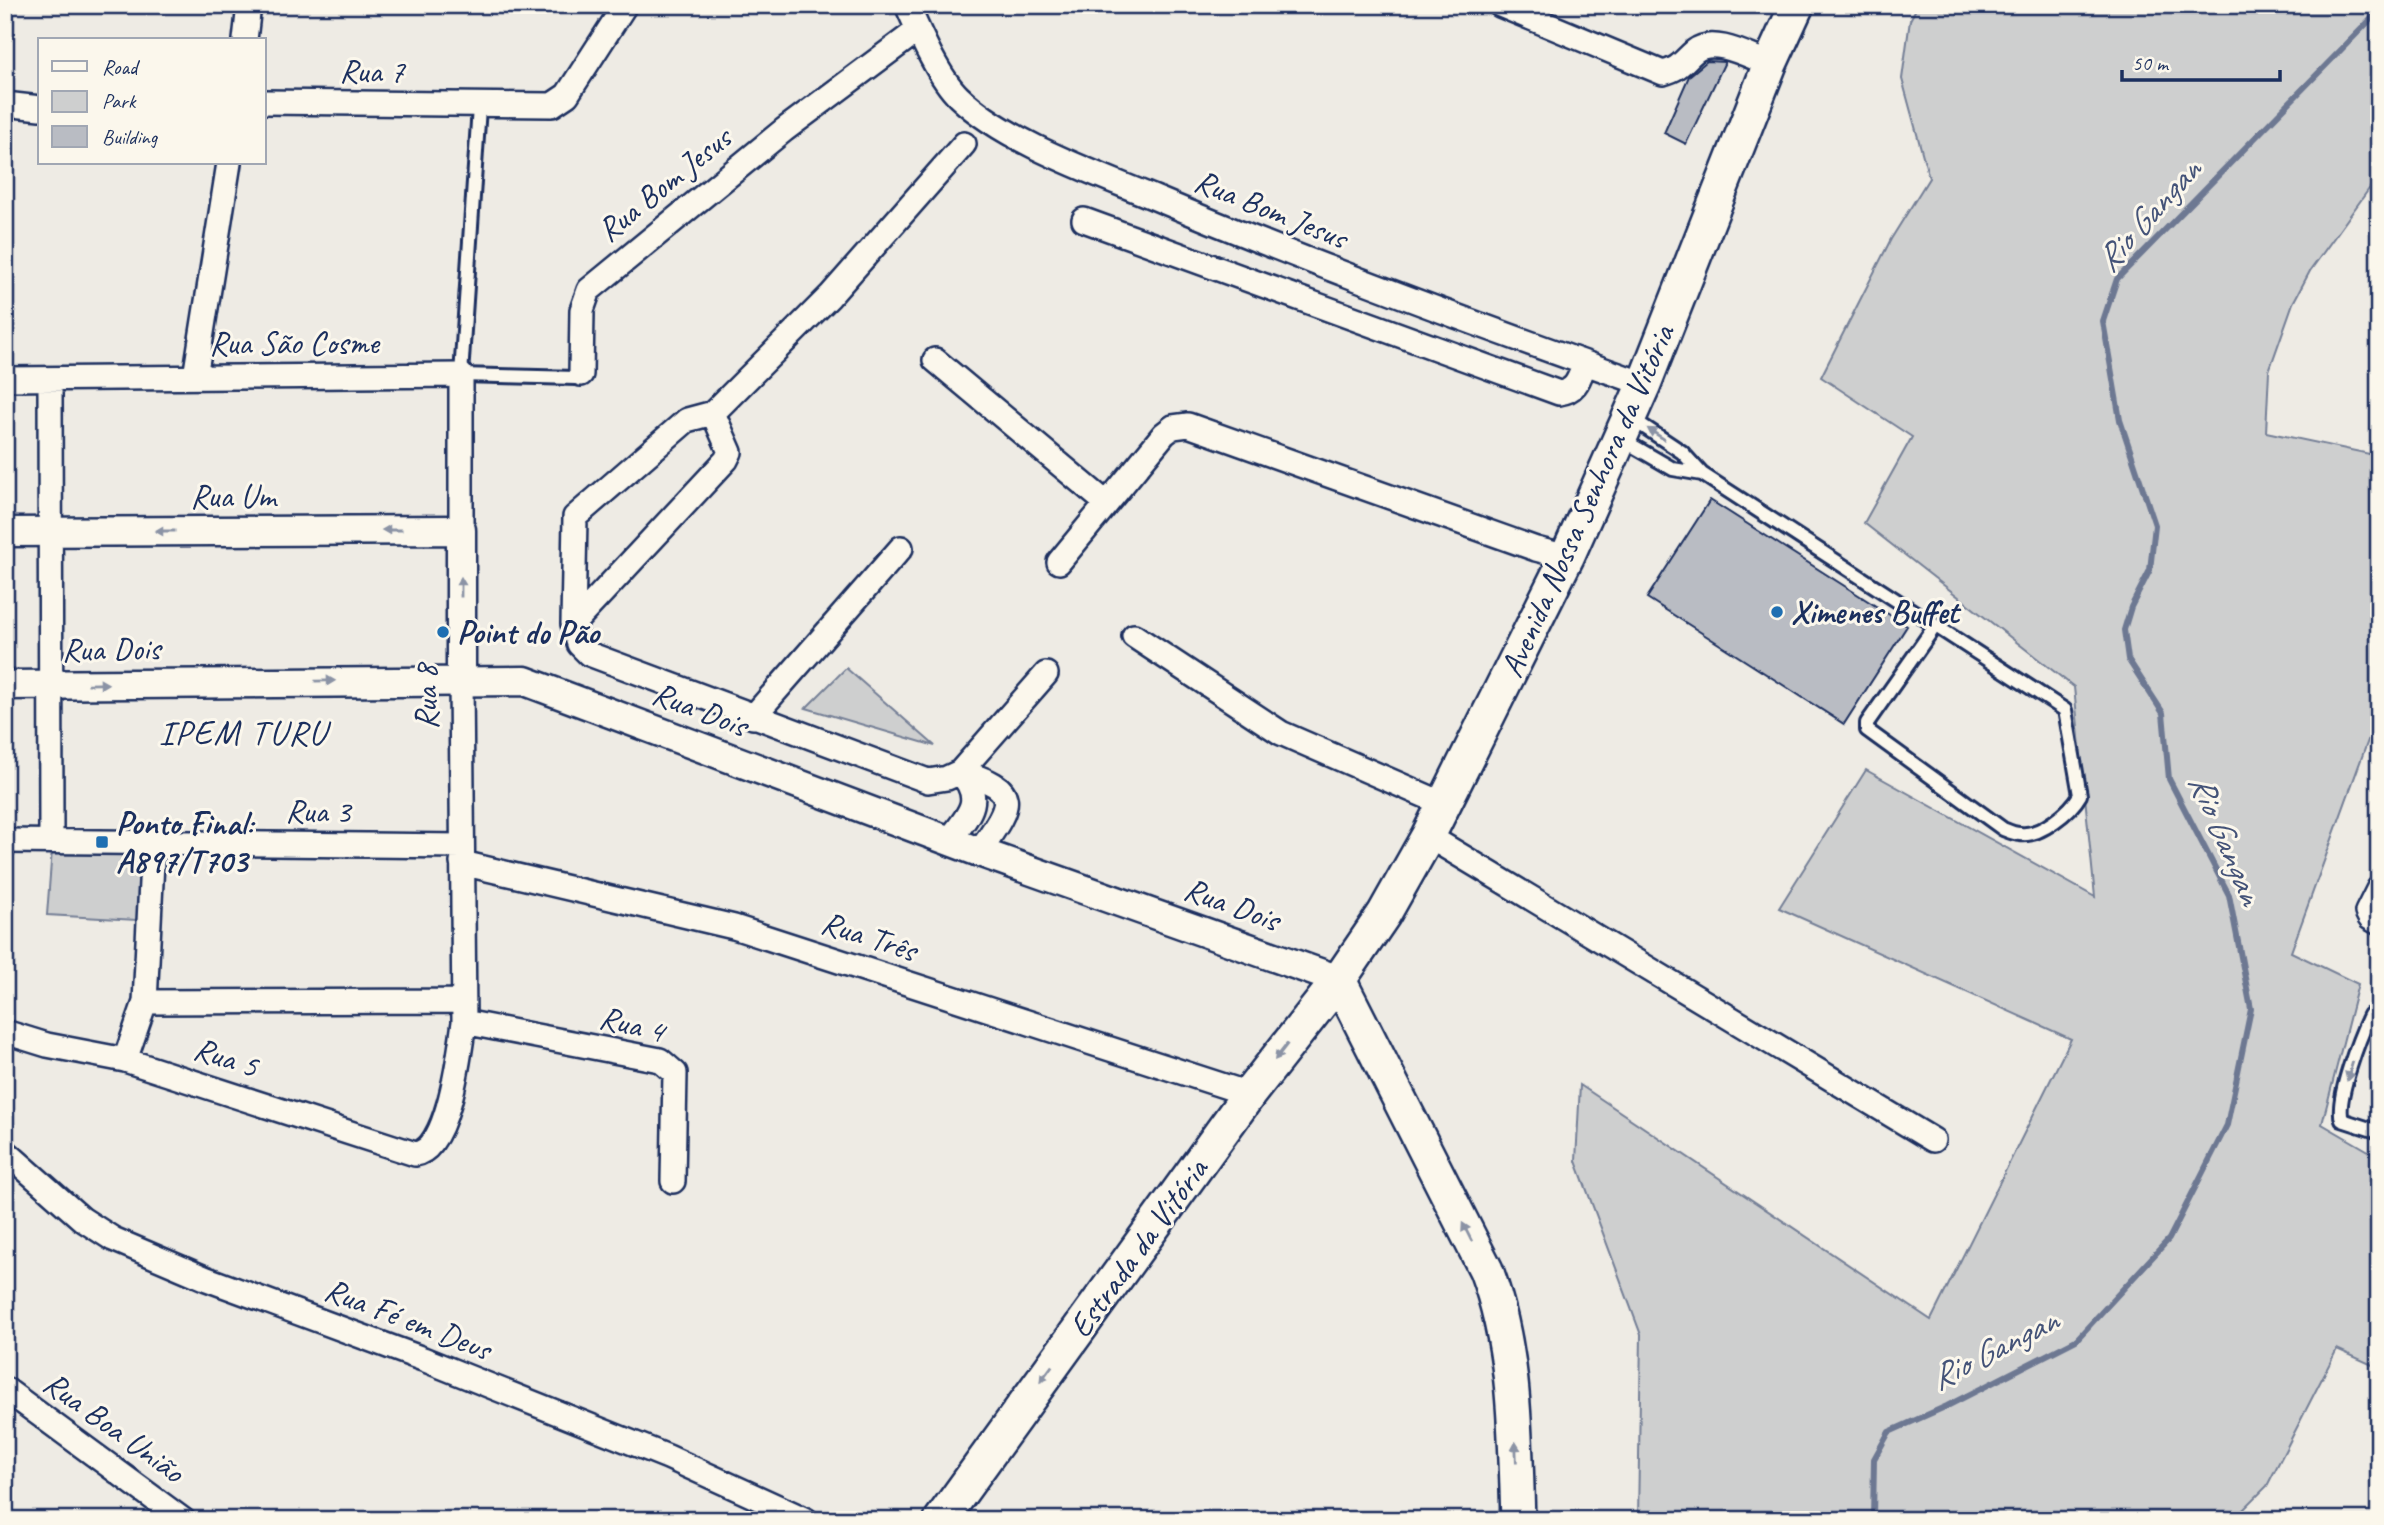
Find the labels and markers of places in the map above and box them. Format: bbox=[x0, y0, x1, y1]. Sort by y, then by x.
place label: Ximenes Buffet bbox=[1791, 591, 1962, 633]
marker: Ximenes Buffet bbox=[1769, 604, 1785, 620]
place label: Point do Pão bbox=[457, 611, 601, 653]
marker: Point do Pão bbox=[435, 624, 451, 640]
place label: Ponto Final: A897/T703 bbox=[116, 802, 256, 882]
marker: Ponto Final: A897/T703 bbox=[94, 834, 110, 850]

